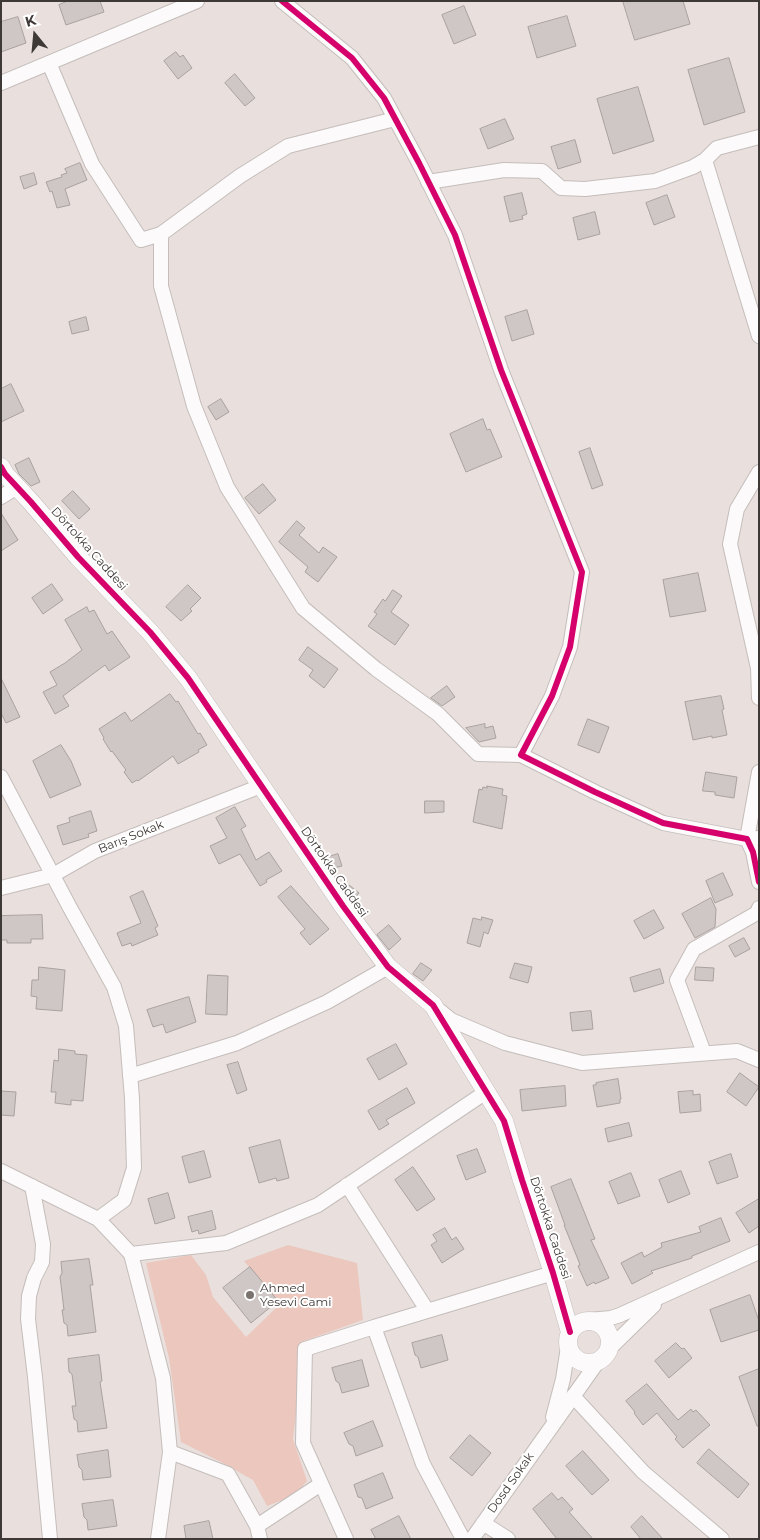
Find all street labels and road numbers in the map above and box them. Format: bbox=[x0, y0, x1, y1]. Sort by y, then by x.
street label: Dörtokka Caddesi bbox=[48, 504, 130, 594]
street label: Barış Sokak bbox=[96, 817, 166, 857]
street label: Dörtokka Caddesi bbox=[297, 824, 371, 920]
street label: Dörtokka Caddesi bbox=[527, 1175, 573, 1281]
street label: Dosd Sokak bbox=[485, 1450, 537, 1516]

